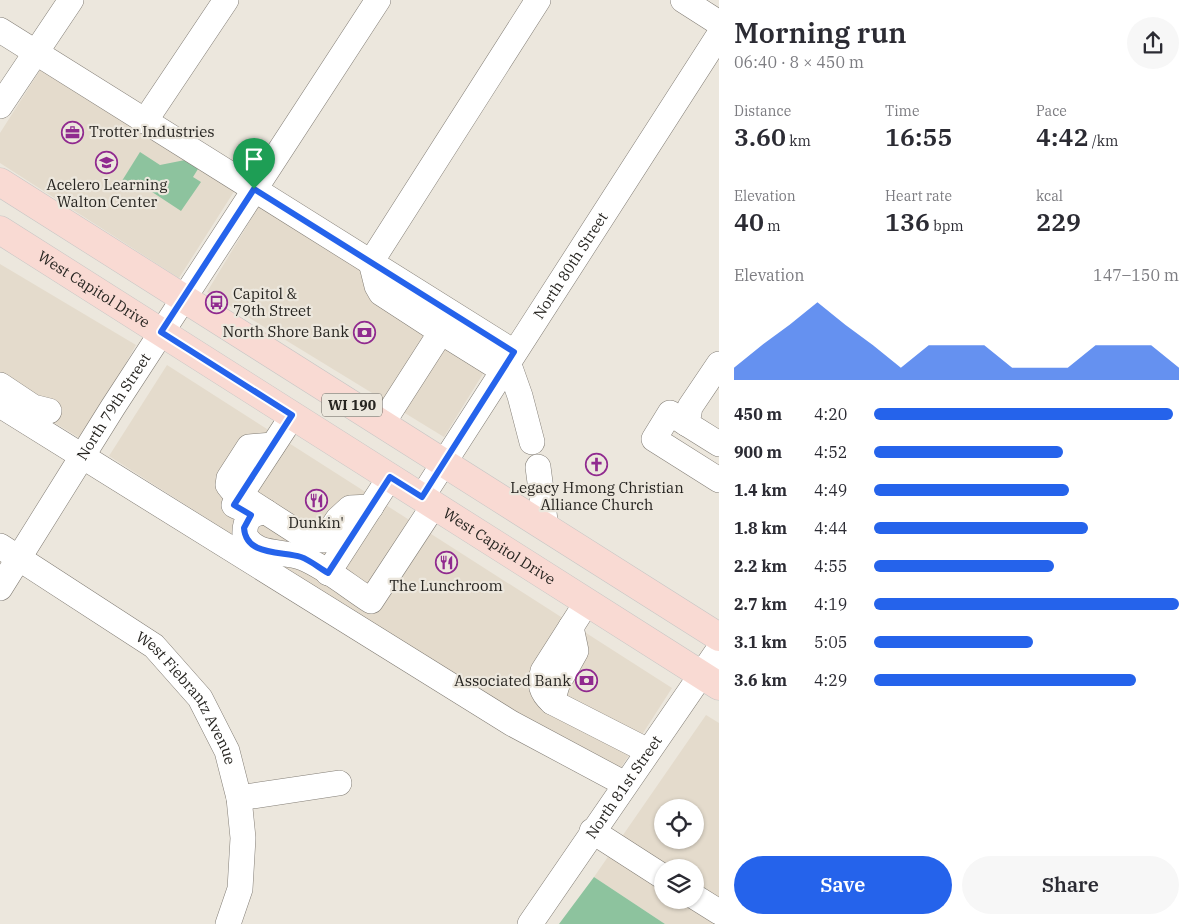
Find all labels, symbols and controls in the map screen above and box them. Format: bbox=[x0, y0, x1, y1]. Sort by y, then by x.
text: Morning run bbox=[734, 14, 907, 51]
button: share bbox=[1127, 17, 1179, 69]
text: 06:40 · 8 × 450 m bbox=[734, 52, 864, 72]
text: Distance bbox=[734, 102, 791, 120]
text: Time bbox=[885, 102, 919, 120]
text: Pace bbox=[1036, 102, 1067, 120]
office icon: Trotter Industries bbox=[61, 120, 85, 144]
text: 3.60 bbox=[734, 120, 786, 153]
text: 16:55 bbox=[885, 120, 952, 153]
text: 4:42 bbox=[1036, 120, 1088, 153]
place label: Trotter Industries bbox=[89, 122, 215, 141]
text: km bbox=[786, 132, 811, 150]
text: /km bbox=[1088, 132, 1118, 150]
pin bbox=[233, 138, 275, 189]
icon: arrive bbox=[240, 145, 268, 173]
school or university icon: Acelero Learning Walton Center bbox=[95, 150, 119, 174]
place label: Acelero Learning Walton Center bbox=[47, 175, 167, 211]
text: Elevation bbox=[734, 187, 796, 205]
text: Heart rate bbox=[885, 187, 952, 205]
text: kcal bbox=[1036, 187, 1063, 205]
text: 40 bbox=[734, 205, 764, 238]
text: 136 bbox=[885, 205, 930, 238]
text: 229 bbox=[1036, 205, 1081, 238]
street label: North 80th Street bbox=[529, 208, 612, 322]
text: m bbox=[764, 217, 781, 235]
text: bpm bbox=[930, 217, 964, 235]
street label: West Capitol Drive bbox=[34, 246, 154, 332]
text: Elevation bbox=[734, 265, 804, 285]
text: 147–150 m bbox=[1093, 265, 1179, 285]
place label: Capitol & 79th Street bbox=[233, 284, 311, 320]
bus stop icon: Capitol & 79th Street bbox=[205, 291, 229, 315]
bank icon: North Shore Bank bbox=[353, 320, 377, 344]
place label: North Shore Bank bbox=[223, 322, 349, 341]
street label: North 79th Street bbox=[72, 349, 155, 464]
road number: WI 190 bbox=[322, 394, 382, 416]
text: 450 m bbox=[734, 404, 782, 424]
text: 4:20 bbox=[814, 404, 847, 424]
text: 900 m bbox=[734, 442, 782, 462]
text: 4:52 bbox=[814, 442, 847, 462]
church icon: Legacy Hmong Christian Alliance Church bbox=[585, 453, 609, 477]
place label: Legacy Hmong Christian Alliance Church bbox=[510, 478, 684, 514]
text: 1.4 km bbox=[734, 480, 787, 500]
text: 4:49 bbox=[814, 480, 847, 500]
restaurant icon: Dunkin' bbox=[304, 488, 328, 512]
street label: West Capitol Drive bbox=[440, 503, 559, 589]
place label: Dunkin' bbox=[288, 513, 344, 532]
text: 1.8 km bbox=[734, 518, 787, 538]
text: 4:44 bbox=[814, 518, 847, 538]
restaurant icon: The Lunchroom bbox=[434, 551, 458, 575]
text: 2.2 km bbox=[734, 556, 787, 576]
text: 4:55 bbox=[814, 556, 847, 576]
place label: The Lunchroom bbox=[389, 576, 503, 595]
text: 2.7 km bbox=[734, 594, 787, 614]
text: 4:19 bbox=[814, 594, 847, 614]
street label: West Fiebrantz Avenue bbox=[133, 627, 240, 766]
text: 3.1 km bbox=[734, 632, 787, 652]
text: 5:05 bbox=[814, 632, 847, 652]
bank icon: Associated Bank bbox=[575, 669, 599, 693]
text: 3.6 km bbox=[734, 670, 787, 690]
text: 4:29 bbox=[814, 670, 847, 690]
place label: Associated Bank bbox=[454, 671, 571, 690]
street label: North 81st Street bbox=[581, 732, 666, 842]
map controls bbox=[654, 799, 704, 909]
button: locate bbox=[654, 799, 704, 849]
button: Save bbox=[734, 856, 952, 914]
button: Share bbox=[962, 856, 1179, 914]
button: layers bbox=[654, 859, 704, 909]

